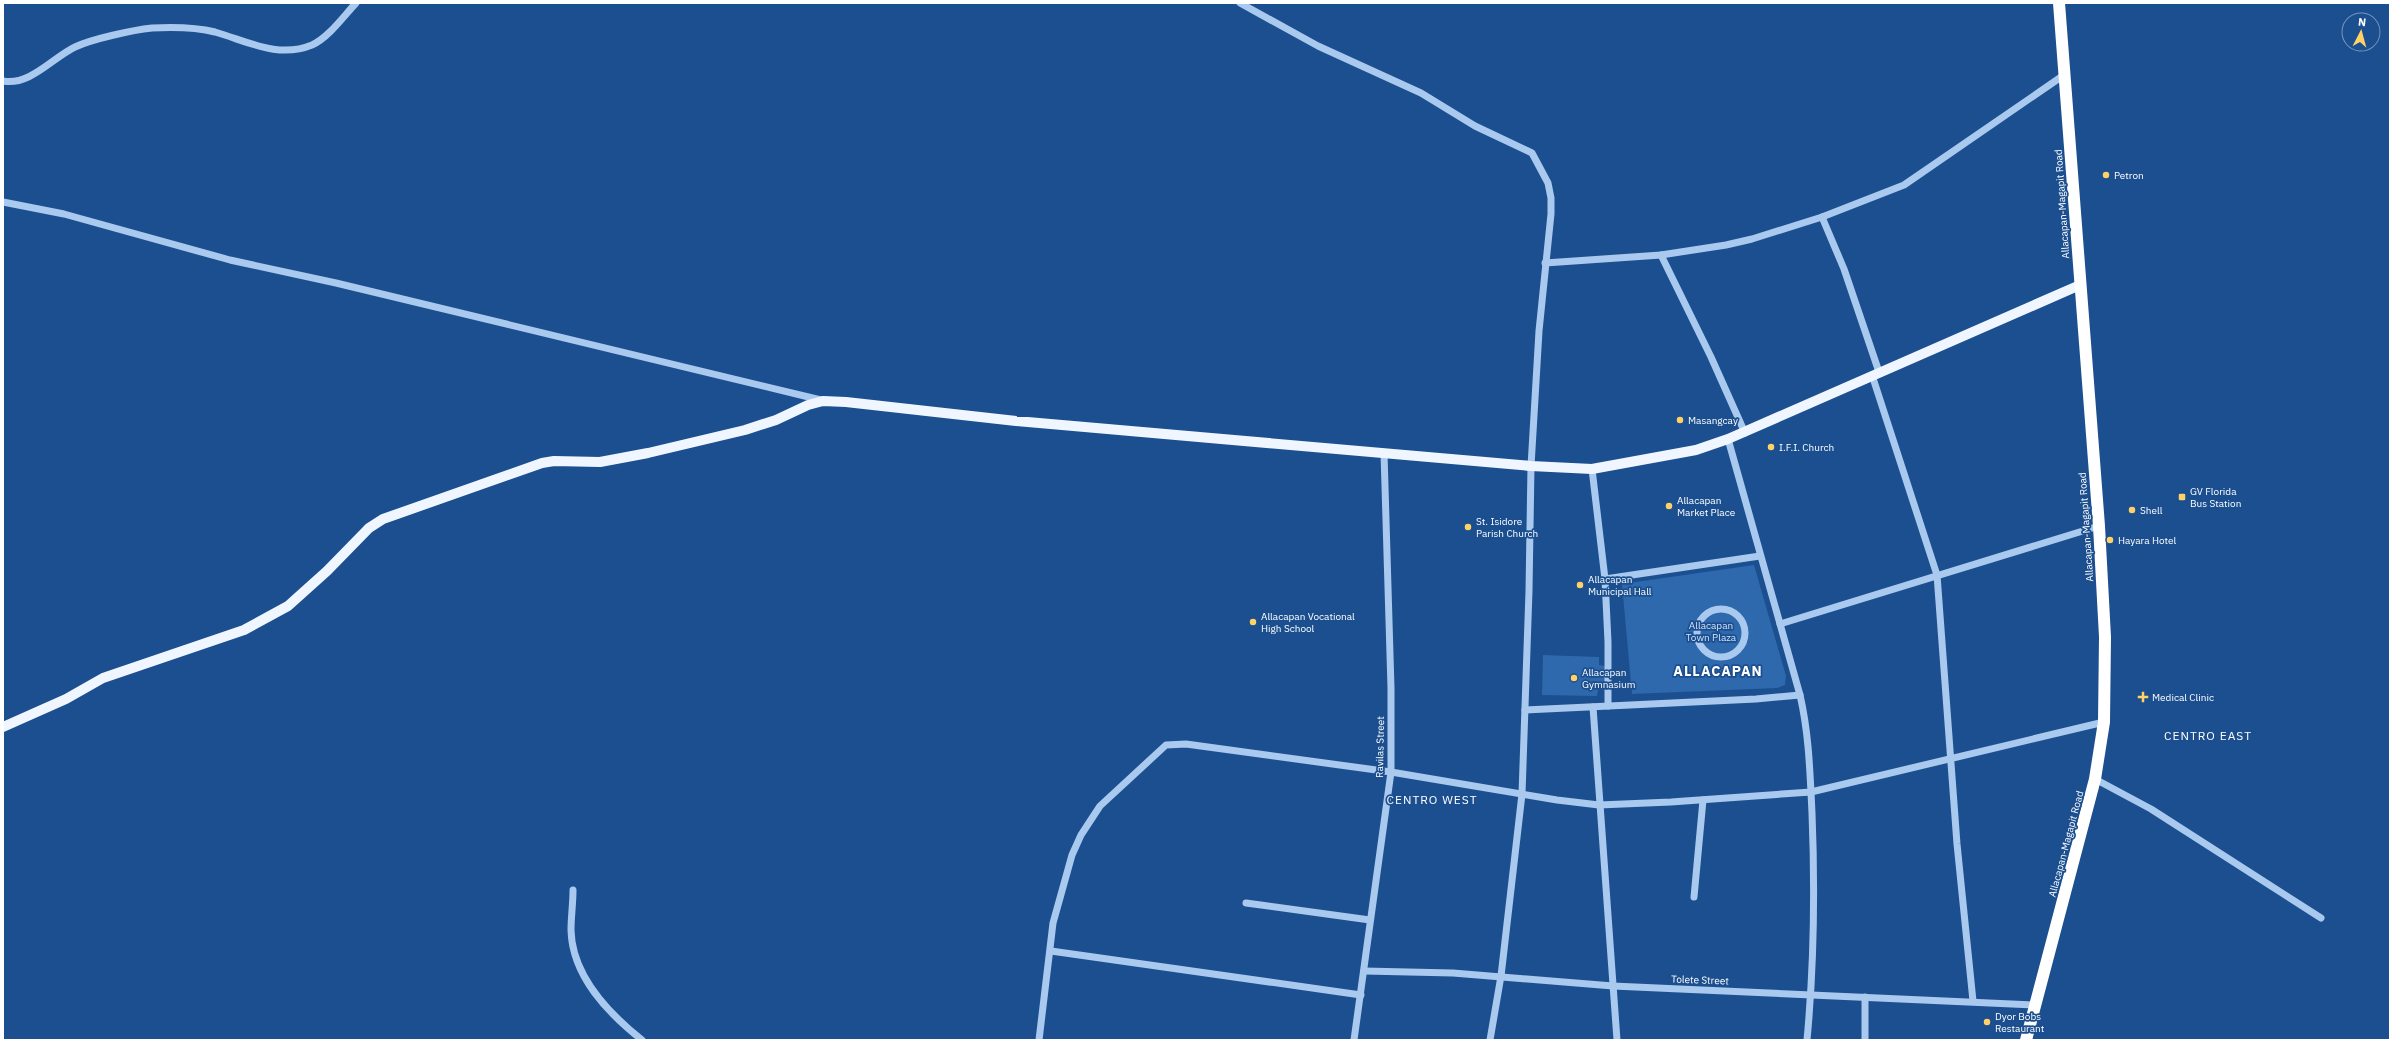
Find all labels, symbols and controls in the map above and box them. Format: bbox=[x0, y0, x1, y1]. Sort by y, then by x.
north arrow bbox=[2341, 12, 2381, 52]
text: N bbox=[2357, 15, 2367, 29]
street label: Allacapan-Magapit Road bbox=[2052, 149, 2072, 259]
place label: Petron bbox=[2114, 169, 2144, 182]
marker: Petron bbox=[2101, 170, 2111, 180]
place label: Masangcay bbox=[1688, 414, 1738, 427]
marker: Masangcay bbox=[1675, 415, 1685, 425]
place label: I.F.I. Church bbox=[1779, 441, 1834, 454]
marker: I.F.I. Church bbox=[1766, 442, 1776, 452]
street label: Allacapan-Magapit Road bbox=[2076, 472, 2096, 582]
place label: GV Florida Bus Station bbox=[2190, 485, 2241, 510]
marker: GV Florida Bus Station bbox=[2177, 492, 2187, 502]
place label: Allacapan Market Place bbox=[1677, 494, 1736, 519]
marker: Allacapan Market Place bbox=[1664, 501, 1674, 511]
place label: Shell bbox=[2140, 504, 2163, 517]
marker: Shell bbox=[2127, 505, 2137, 515]
place label: St. Isidore Parish Church bbox=[1476, 515, 1538, 540]
marker: St. Isidore Parish Church bbox=[1463, 522, 1473, 532]
place label: Hayara Hotel bbox=[2118, 534, 2177, 547]
marker: Hayara Hotel bbox=[2105, 535, 2115, 545]
place label: Allacapan Municipal Hall bbox=[1588, 573, 1652, 598]
marker: Allacapan Municipal Hall bbox=[1575, 580, 1585, 590]
place label: Allacapan Vocational High School bbox=[1261, 610, 1355, 635]
marker: Allacapan Vocational High School bbox=[1248, 617, 1258, 627]
park label: Allacapan Town Plaza bbox=[1686, 619, 1737, 644]
district label: ALLACAPAN bbox=[1673, 662, 1763, 680]
place label: Allacapan Gymnasium bbox=[1582, 666, 1635, 691]
marker: Allacapan Gymnasium bbox=[1569, 673, 1579, 683]
marker: Medical Clinic bbox=[2137, 691, 2149, 703]
place label: Medical Clinic bbox=[2152, 691, 2214, 704]
street label: Ravilas Street bbox=[1373, 716, 1387, 778]
district label: CENTRO EAST bbox=[2164, 728, 2252, 743]
street label: Allacapan-Magapit Road bbox=[2046, 789, 2086, 899]
district label: CENTRO WEST bbox=[1386, 792, 1478, 807]
street label: Tolete Street bbox=[1671, 972, 1730, 988]
place label: Dyor Bobs Restaurant bbox=[1995, 1010, 2045, 1035]
marker: Dyor Bobs Restaurant bbox=[1982, 1017, 1992, 1027]

